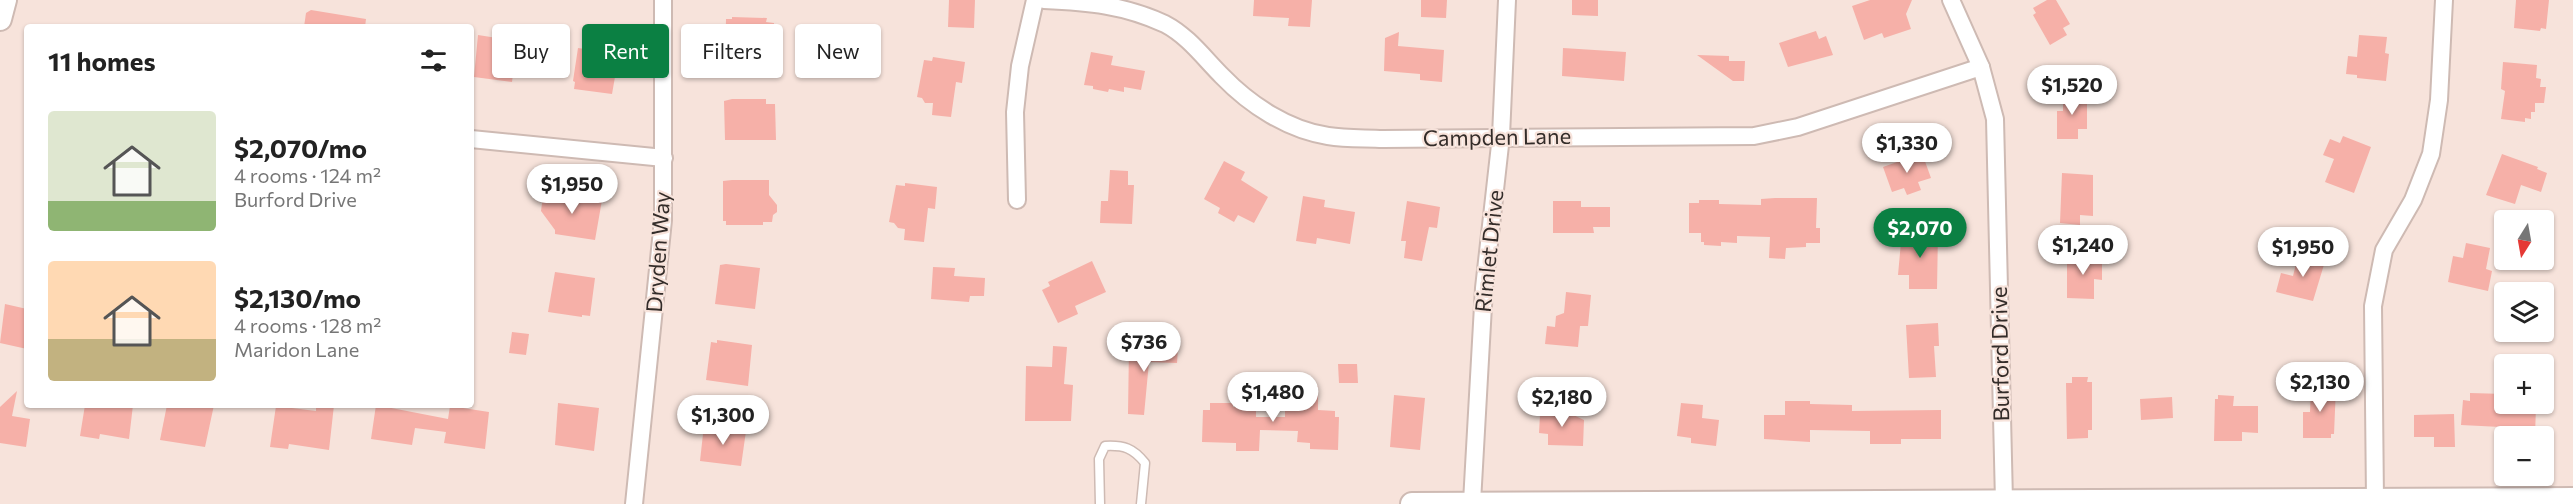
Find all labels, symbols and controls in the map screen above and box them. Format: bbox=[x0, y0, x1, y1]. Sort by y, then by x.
chip: Buy bbox=[492, 24, 570, 78]
chip: Rent bbox=[582, 24, 669, 78]
chip: Filters bbox=[681, 24, 783, 78]
chip: New bbox=[795, 24, 881, 78]
icon: filters bbox=[417, 44, 450, 77]
text: 11 homes bbox=[48, 45, 156, 76]
pin: $1,520 bbox=[2023, 65, 2121, 116]
text: $1,520 bbox=[2041, 72, 2103, 96]
street label: Campden Lane bbox=[1423, 122, 1571, 151]
pin: $1,330 bbox=[1858, 123, 1956, 174]
text: $1,330 bbox=[1876, 130, 1938, 154]
text: $2,070/mo bbox=[234, 132, 367, 163]
icon: home bbox=[96, 135, 168, 207]
text: 4 rooms · 124 m² bbox=[234, 163, 381, 187]
pin: $1,950 bbox=[523, 164, 621, 215]
text: $1,950 bbox=[541, 171, 603, 195]
text: Burford Drive bbox=[234, 187, 357, 211]
street label: Rimlet Drive bbox=[1469, 188, 1508, 314]
street label: Dryden Way bbox=[640, 191, 675, 313]
pin: $2,070 bbox=[1871, 208, 1969, 259]
north arrow bbox=[2494, 210, 2554, 270]
map controls bbox=[2494, 210, 2554, 486]
text: $2,070 bbox=[1888, 215, 1952, 239]
pin: $1,240 bbox=[2034, 225, 2132, 276]
pin: $1,950 bbox=[2254, 227, 2352, 278]
text: $1,240 bbox=[2052, 232, 2114, 256]
text: $1,950 bbox=[2272, 234, 2334, 258]
text: $2,130/mo bbox=[234, 282, 361, 313]
button: layers bbox=[2494, 282, 2554, 342]
icon: home bbox=[96, 285, 168, 357]
street label: Burford Drive bbox=[1985, 286, 2014, 422]
text: 4 rooms · 128 m² bbox=[234, 313, 381, 337]
pin: $736 bbox=[1108, 322, 1180, 373]
text: $736 bbox=[1121, 329, 1167, 353]
text: Maridon Lane bbox=[234, 337, 359, 361]
button: + bbox=[2494, 354, 2554, 414]
pin: $2,130 bbox=[2271, 362, 2369, 413]
text: $2,130 bbox=[2290, 369, 2350, 393]
pin: $1,480 bbox=[1224, 372, 1322, 423]
pin: $2,180 bbox=[1513, 377, 1611, 428]
text: $1,480 bbox=[1241, 379, 1305, 403]
text: $2,180 bbox=[1531, 384, 1593, 408]
pin: $1,300 bbox=[674, 395, 772, 446]
text: $1,300 bbox=[691, 402, 755, 426]
button: − bbox=[2494, 426, 2554, 486]

